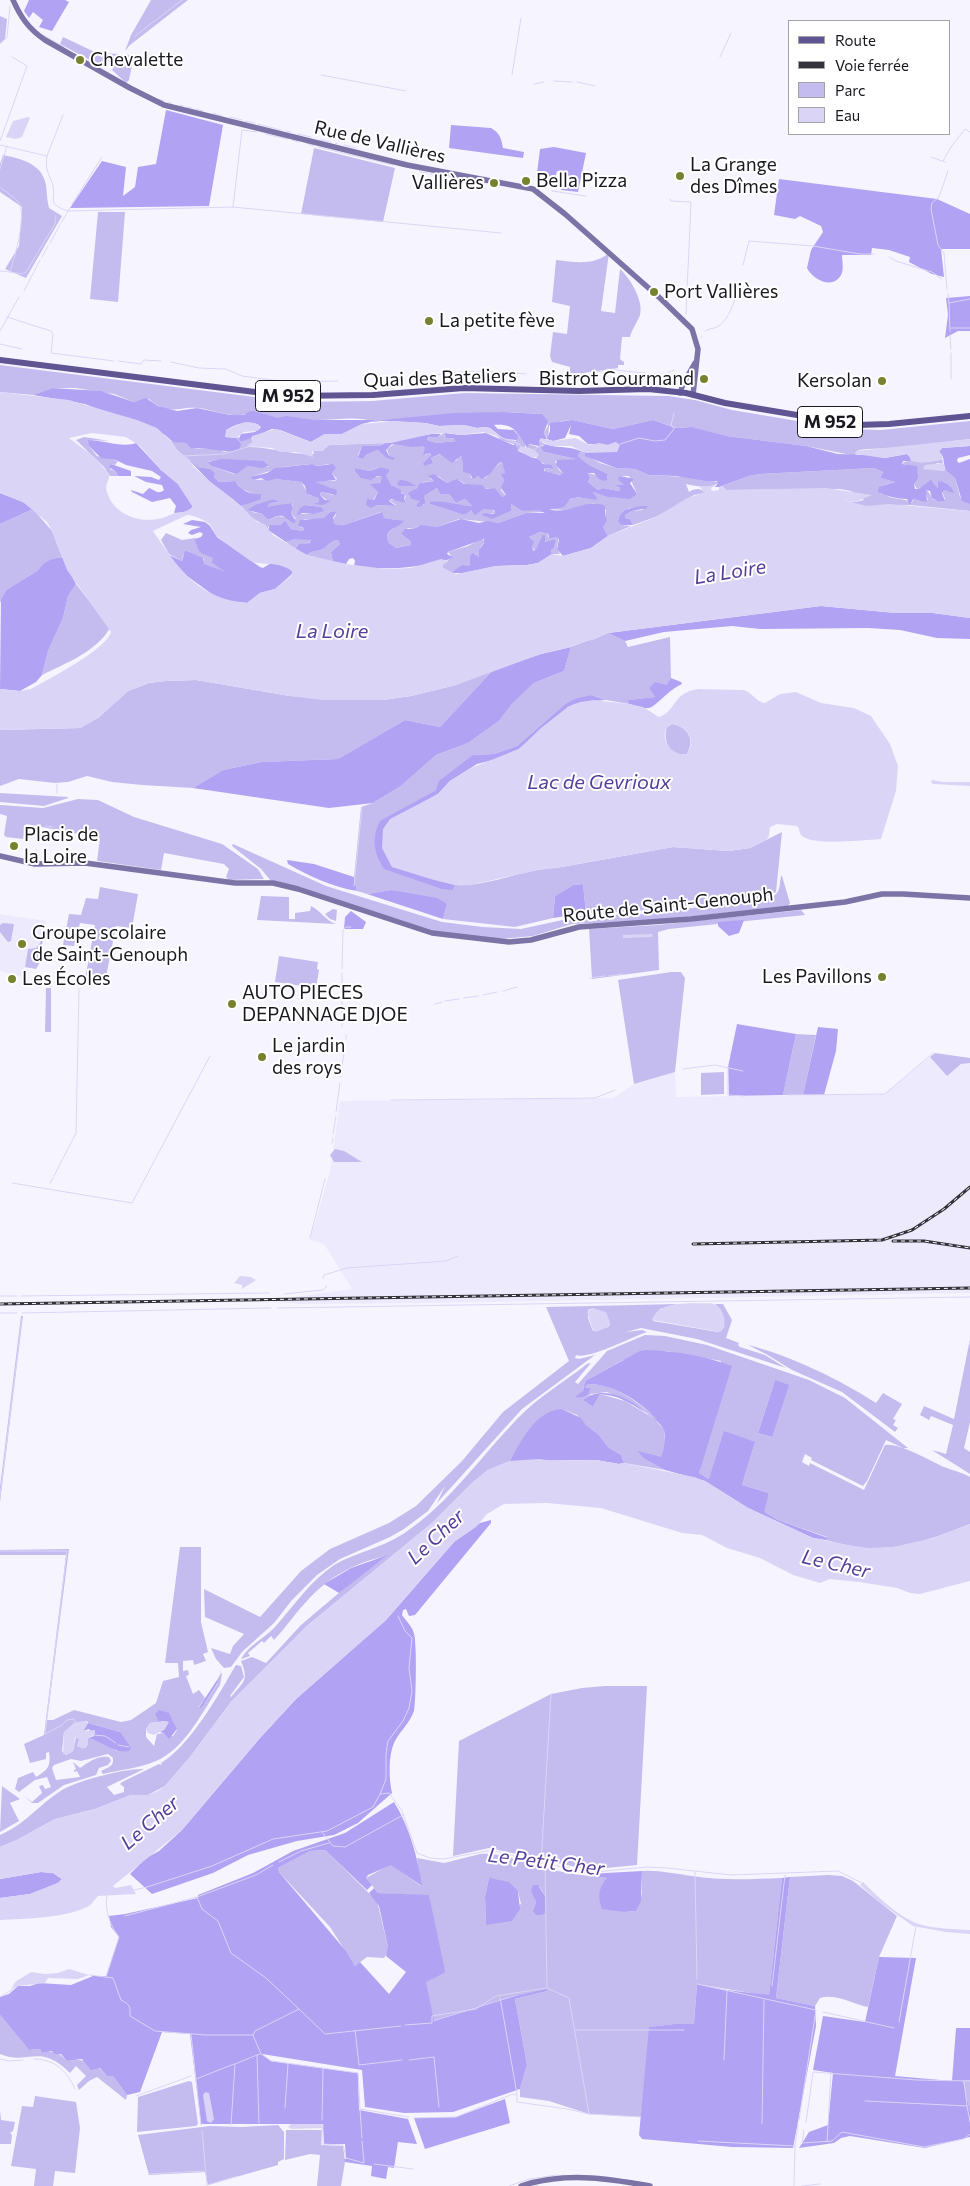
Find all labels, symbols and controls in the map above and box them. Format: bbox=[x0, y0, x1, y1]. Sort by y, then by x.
legend bbox=[788, 20, 950, 135]
text: Route bbox=[835, 31, 876, 49]
place label: Chevalette bbox=[90, 49, 183, 71]
marker: Chevalette bbox=[74, 54, 86, 66]
text: Voie ferrée bbox=[835, 56, 909, 74]
text: Parc bbox=[835, 81, 865, 99]
text: Eau bbox=[835, 106, 860, 124]
street label: Rue de Vallières bbox=[312, 116, 448, 168]
place label: La Grange des Dîmes bbox=[690, 154, 777, 198]
place label: Bella Pizza bbox=[536, 170, 627, 192]
marker: La Grange des Dîmes bbox=[674, 170, 686, 182]
place label: Vallières bbox=[412, 172, 484, 194]
marker: Bella Pizza bbox=[520, 175, 532, 187]
marker: Vallières bbox=[488, 177, 500, 189]
place label: Port Vallières bbox=[664, 281, 778, 303]
marker: Port Vallières bbox=[648, 286, 660, 298]
place label: La petite fève bbox=[439, 310, 555, 332]
marker: La petite fève bbox=[423, 315, 435, 327]
street label: Quai des Bateliers bbox=[363, 364, 517, 392]
place label: Bistrot Gourmand bbox=[539, 368, 694, 390]
place label: Kersolan bbox=[797, 370, 872, 392]
marker: Bistrot Gourmand bbox=[698, 373, 710, 385]
marker: Kersolan bbox=[876, 375, 888, 387]
road number: M 952 bbox=[256, 381, 320, 412]
road number: M 952 bbox=[798, 407, 862, 438]
water label: La Loire bbox=[692, 554, 768, 590]
water label: La Loire bbox=[296, 619, 368, 643]
water label: Lac de Gevrioux bbox=[527, 770, 671, 794]
place label: Placis de la Loire bbox=[24, 824, 98, 868]
marker: Placis de la Loire bbox=[8, 840, 20, 852]
street label: Route de Saint-Genouph bbox=[562, 883, 774, 927]
place label: Groupe scolaire de Saint-Genouph bbox=[32, 922, 188, 966]
marker: Groupe scolaire de Saint-Genouph bbox=[16, 938, 28, 950]
place label: Les Pavillons bbox=[762, 966, 872, 988]
place label: Les Écoles bbox=[22, 968, 111, 990]
marker: Les Pavillons bbox=[876, 971, 888, 983]
marker: Les Écoles bbox=[6, 973, 18, 985]
place label: AUTO PIECES DEPANNAGE DJOE bbox=[242, 982, 408, 1026]
marker: AUTO PIECES DEPANNAGE DJOE bbox=[226, 998, 238, 1010]
place label: Le jardin des roys bbox=[272, 1035, 345, 1079]
marker: Le jardin des roys bbox=[256, 1051, 268, 1063]
water label: Le Cher bbox=[402, 1505, 470, 1569]
water label: Le Cher bbox=[799, 1544, 873, 1584]
water label: Le Cher bbox=[116, 1791, 184, 1855]
water label: Le Petit Cher bbox=[486, 1843, 606, 1881]

